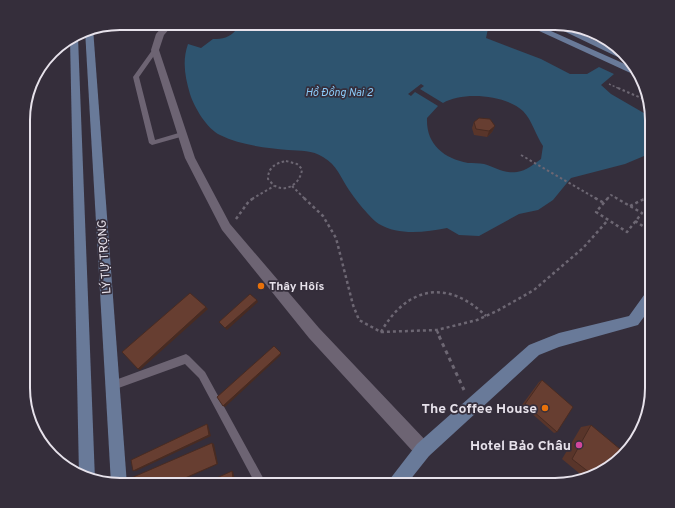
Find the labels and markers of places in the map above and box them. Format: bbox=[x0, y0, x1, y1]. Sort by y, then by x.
place label: Thây Hôís bbox=[269, 279, 324, 295]
marker: Thây Hôís bbox=[256, 281, 266, 291]
place label: The Coffee House bbox=[422, 401, 537, 418]
marker: The Coffee House bbox=[540, 403, 550, 413]
place label: Hotel Bảo Châu bbox=[470, 438, 571, 455]
marker: Hotel Bảo Châu bbox=[574, 440, 584, 450]

